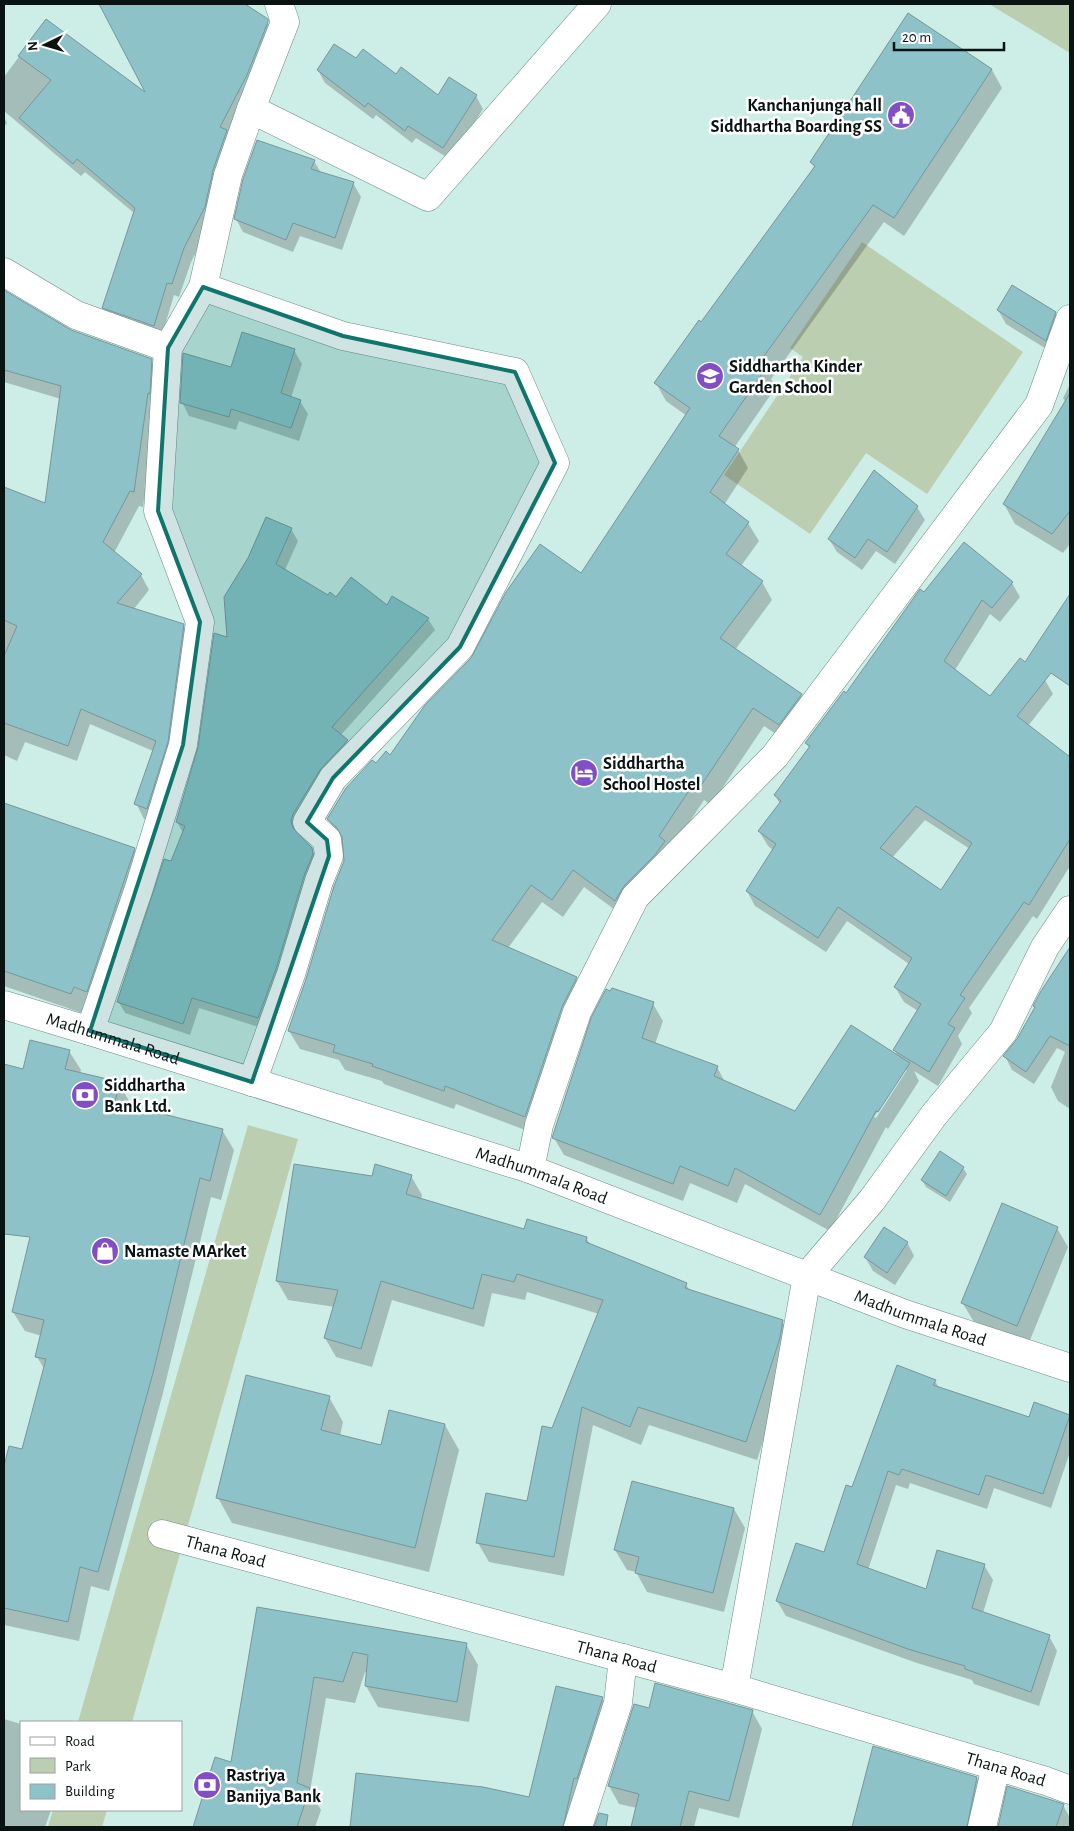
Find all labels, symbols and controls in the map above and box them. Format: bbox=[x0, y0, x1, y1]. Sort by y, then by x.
north arrow bbox=[20, 20, 70, 70]
scale bar bbox=[894, 20, 1004, 52]
text: 20 m bbox=[902, 30, 931, 45]
text: N bbox=[26, 41, 40, 52]
place label: Kanchanjunga hall Siddhartha Boarding SS bbox=[711, 97, 882, 136]
public building icon: Kanchanjunga hall Siddhartha Boarding SS bbox=[886, 100, 916, 130]
place label: Siddhartha Kinder Garden School bbox=[729, 358, 863, 397]
school or university icon: Siddhartha Kinder Garden School bbox=[695, 361, 725, 391]
place label: Siddhartha School Hostel bbox=[603, 755, 700, 794]
hotel icon: Siddhartha School Hostel bbox=[569, 758, 599, 788]
street label: Madhummala Road bbox=[44, 1010, 182, 1069]
place label: Siddhartha Bank Ltd. bbox=[104, 1077, 186, 1116]
bank icon: Siddhartha Bank Ltd. bbox=[70, 1080, 100, 1110]
street label: Madhummala Road bbox=[473, 1145, 610, 1208]
shop icon: Namaste MArket bbox=[90, 1236, 120, 1266]
place label: Namaste MArket bbox=[124, 1243, 246, 1261]
street label: Madhummala Road bbox=[852, 1287, 989, 1350]
street label: Thana Road bbox=[183, 1533, 268, 1572]
street label: Thana Road bbox=[574, 1638, 659, 1677]
legend bbox=[20, 1721, 182, 1811]
text: Road bbox=[65, 1734, 95, 1749]
street label: Thana Road bbox=[963, 1750, 1048, 1790]
text: Park bbox=[65, 1759, 91, 1774]
place label: Rastriya Banijya Bank bbox=[226, 1767, 321, 1806]
bank icon: Rastriya Banijya Bank bbox=[192, 1770, 222, 1800]
text: Building bbox=[65, 1784, 115, 1799]

